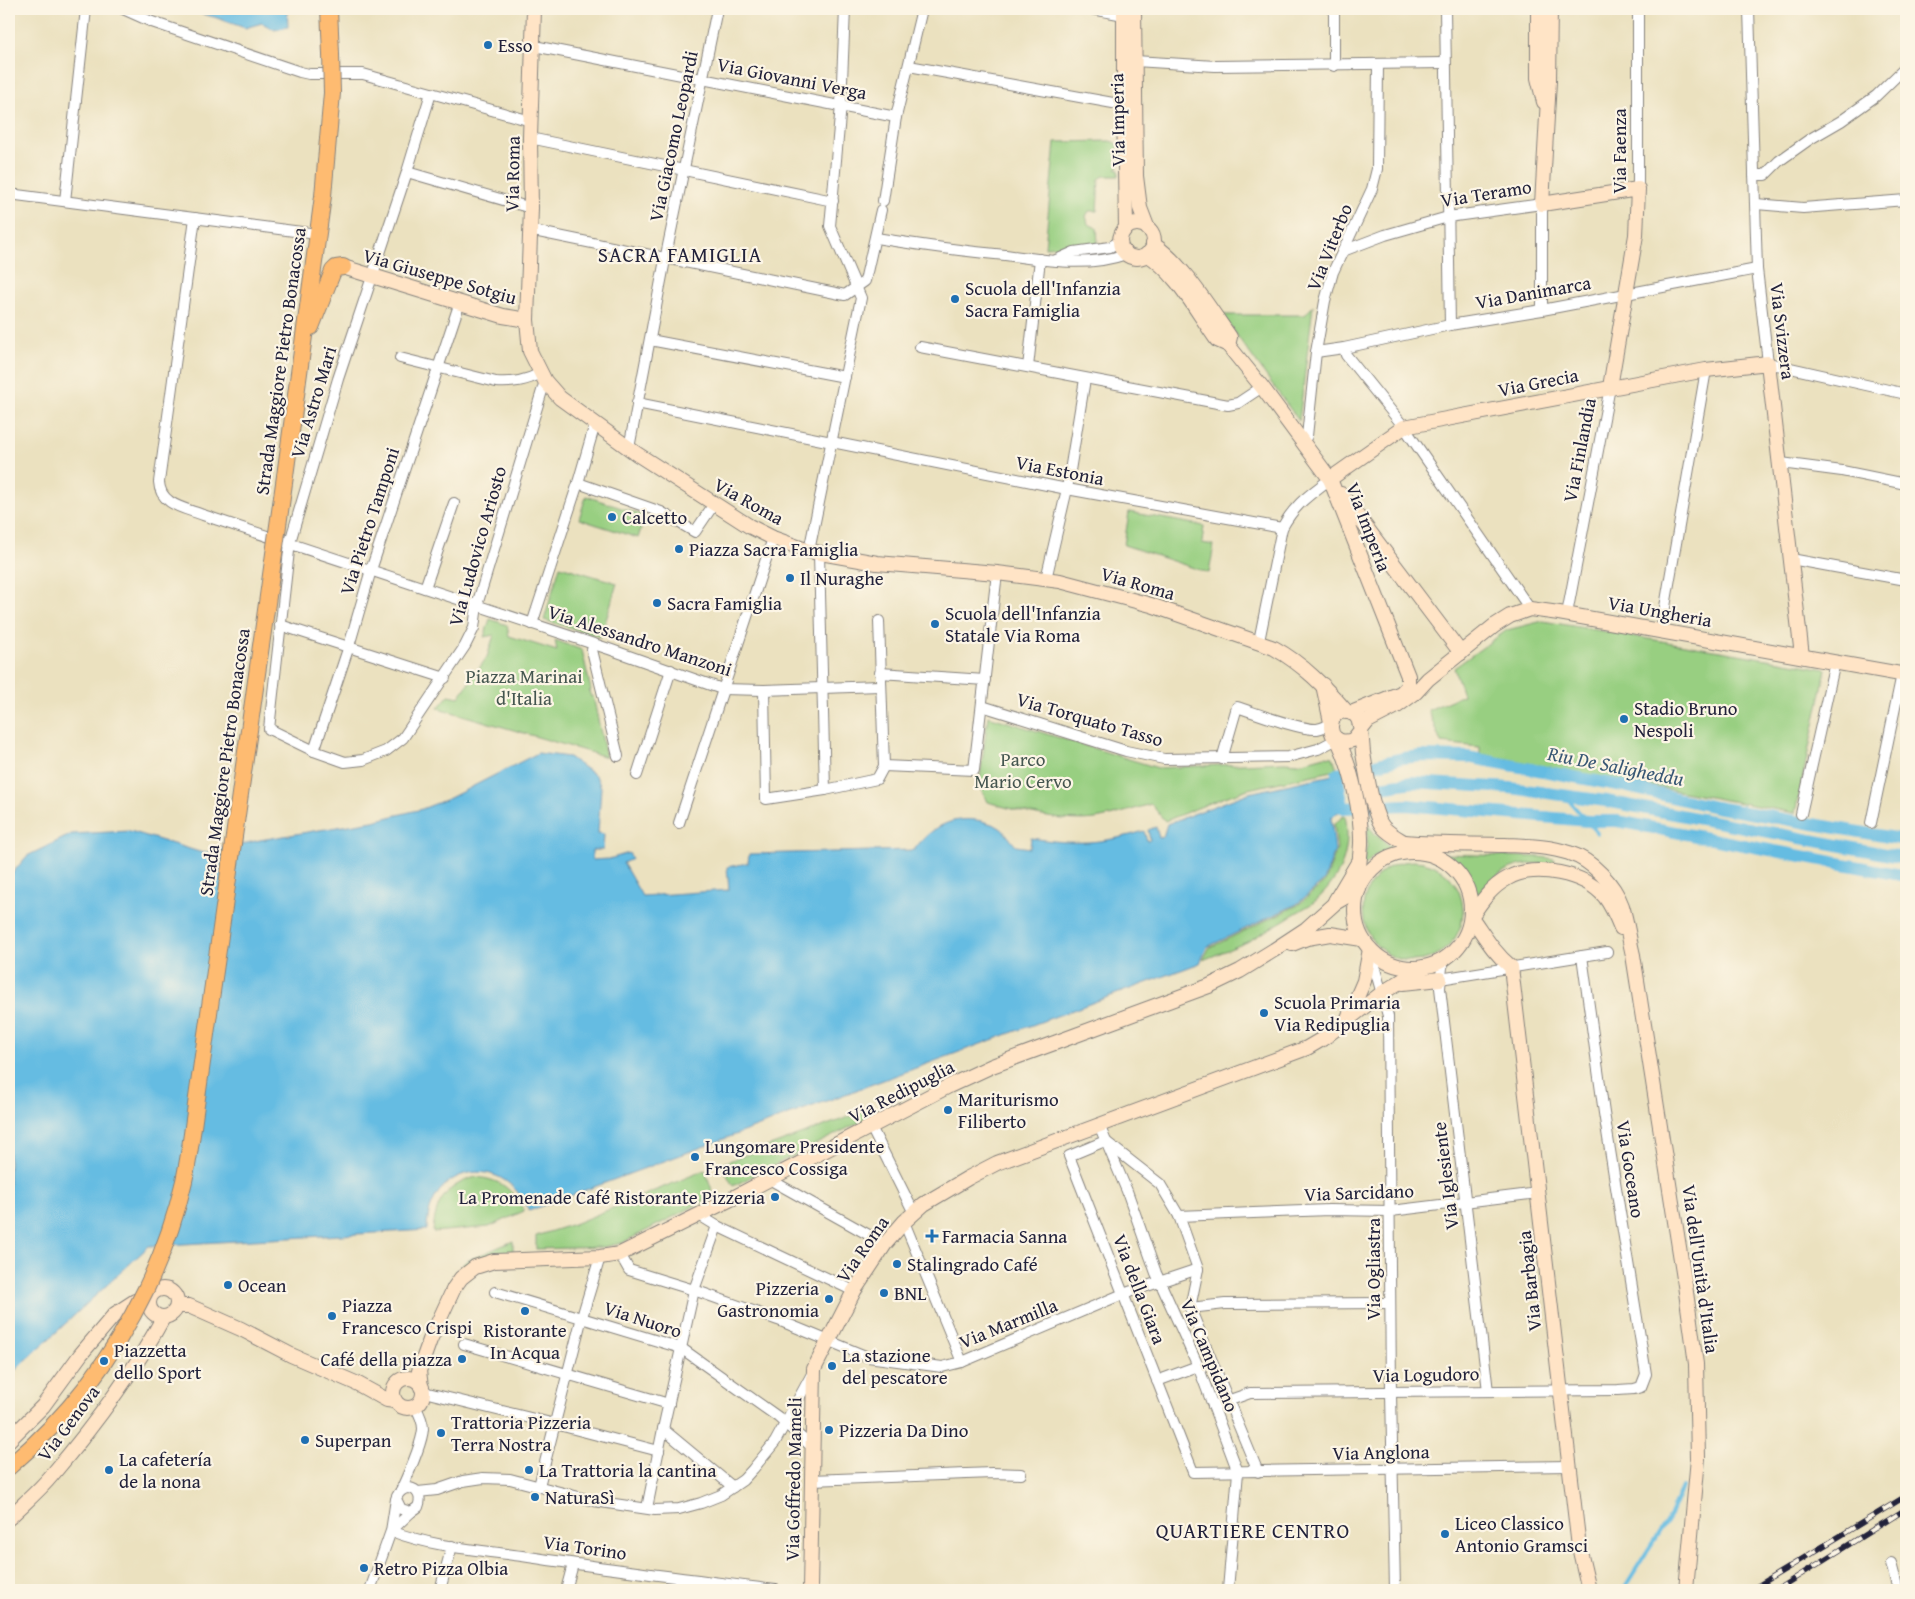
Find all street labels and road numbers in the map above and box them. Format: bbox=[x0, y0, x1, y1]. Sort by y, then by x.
street label: Via Giacomo Leopardi bbox=[641, 48, 705, 224]
street label: Via Giovanni Verga bbox=[715, 50, 869, 106]
street label: Via Imperia bbox=[1102, 73, 1132, 167]
street label: Via Faenza bbox=[1605, 108, 1633, 194]
street label: Via Roma bbox=[497, 136, 527, 212]
street label: Via Teramo bbox=[1439, 172, 1533, 214]
street label: Via Viterbo bbox=[1299, 199, 1359, 295]
street label: Strada Maggiore Pietro Bonacossa bbox=[247, 225, 313, 497]
street label: Via Giuseppe Sotgiu bbox=[360, 241, 521, 312]
street label: Via Danimarca bbox=[1473, 268, 1593, 316]
street label: Via Svizzera bbox=[1763, 281, 1803, 381]
street label: Via Astro Mari bbox=[283, 343, 343, 461]
street label: Via Grecia bbox=[1495, 360, 1581, 404]
street label: Via Finlandia bbox=[1555, 395, 1603, 505]
street label: Via Pietro Tamponi bbox=[332, 443, 406, 599]
street label: Via Estonia bbox=[1013, 448, 1107, 492]
street label: Via Ludovico Ariosto bbox=[441, 463, 513, 629]
street label: Via Roma bbox=[709, 470, 789, 532]
street label: Via Imperia bbox=[1339, 478, 1399, 576]
street label: Via Roma bbox=[1098, 559, 1178, 607]
street label: Via Ungheria bbox=[1606, 588, 1714, 634]
street label: Via Alessandro Manzoni bbox=[544, 597, 736, 683]
street label: Strada Maggiore Pietro Bonacossa bbox=[191, 626, 257, 898]
street label: Via Torquato Tasso bbox=[1013, 685, 1167, 753]
street label: Via Redipuglia bbox=[843, 1052, 959, 1130]
street label: Via Goceano bbox=[1609, 1118, 1653, 1220]
street label: Via Iglesiente bbox=[1424, 1120, 1466, 1232]
street label: Via Sarcidano bbox=[1304, 1176, 1414, 1208]
street label: Via dell'Unità d'Italia bbox=[1675, 1183, 1727, 1355]
street label: Via Roma bbox=[829, 1210, 895, 1288]
street label: Via Ogliastra bbox=[1359, 1218, 1387, 1320]
street label: Via Barbagia bbox=[1510, 1229, 1548, 1333]
street label: Via della Giara bbox=[1106, 1230, 1174, 1348]
street label: Via Marmilla bbox=[955, 1291, 1061, 1355]
street label: Via Nuoro bbox=[600, 1293, 686, 1345]
street label: Via Campidano bbox=[1174, 1294, 1246, 1416]
street label: Via Logudoro bbox=[1372, 1359, 1480, 1389]
street label: Via Genova bbox=[30, 1379, 106, 1467]
street label: Via Goffredo Mameli bbox=[778, 1397, 808, 1561]
street label: Via Anglona bbox=[1332, 1437, 1430, 1467]
street label: Via Torino bbox=[541, 1527, 629, 1567]

